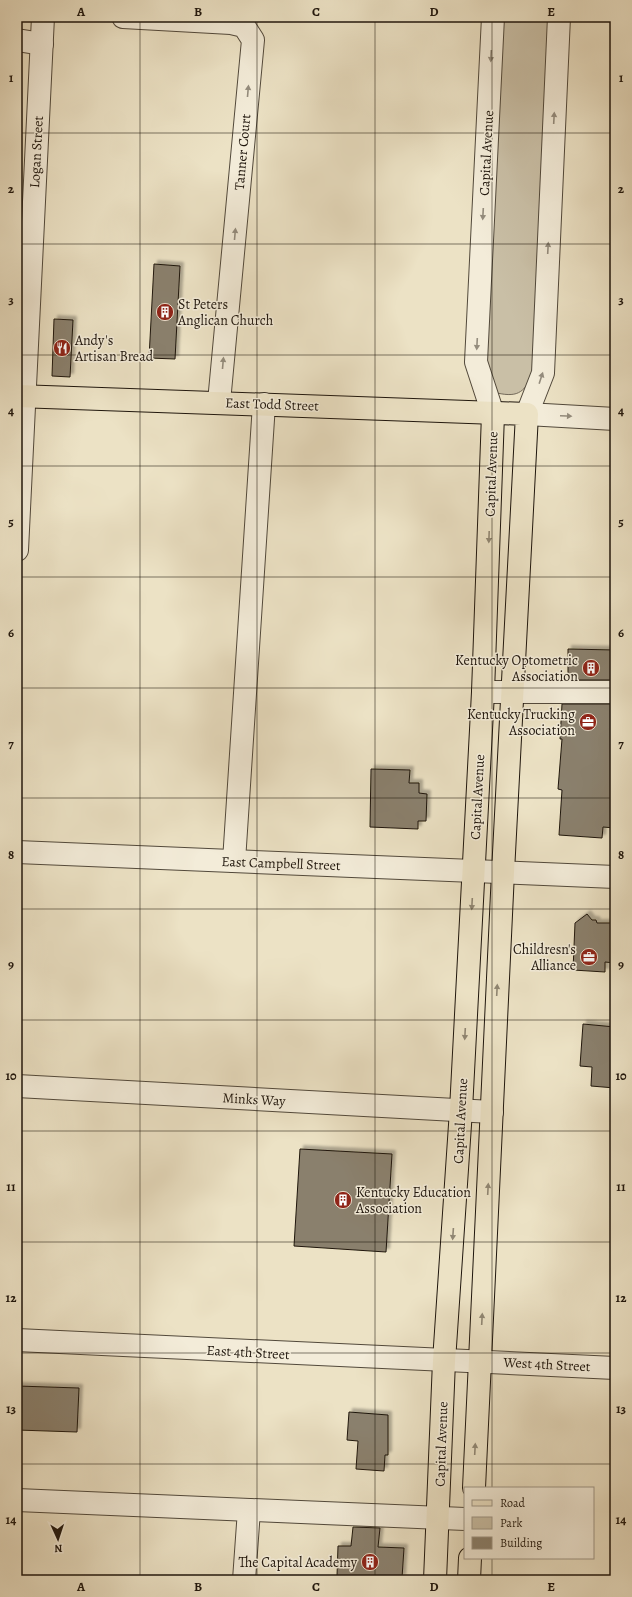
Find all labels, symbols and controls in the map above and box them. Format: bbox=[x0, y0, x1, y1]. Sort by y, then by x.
text: A bbox=[76, 3, 86, 20]
text: B bbox=[194, 3, 202, 20]
text: C bbox=[312, 3, 320, 20]
text: D bbox=[429, 3, 439, 20]
text: E bbox=[547, 3, 555, 20]
one-way arrow bbox=[488, 50, 494, 63]
text: 1 bbox=[9, 69, 14, 86]
text: 1 bbox=[619, 69, 624, 86]
one-way arrow bbox=[245, 85, 252, 97]
street label: Capital Avenue bbox=[475, 110, 498, 196]
one-way arrow bbox=[551, 112, 558, 124]
street label: Tanner Court bbox=[230, 113, 255, 191]
street label: Logan Street bbox=[25, 115, 48, 189]
text: 2 bbox=[8, 180, 15, 197]
text: 2 bbox=[618, 180, 625, 197]
one-way arrow bbox=[480, 208, 487, 220]
one-way arrow bbox=[231, 228, 238, 240]
one-way arrow bbox=[545, 242, 552, 254]
text: 3 bbox=[8, 291, 14, 308]
text: 3 bbox=[618, 291, 624, 308]
place label: St Peters Anglican Church bbox=[177, 295, 274, 330]
building icon: St Peters Anglican Church bbox=[155, 302, 175, 322]
place label: Andy's Artisan Bread bbox=[74, 331, 154, 366]
restaurant icon: Andy's Artisan Bread bbox=[52, 338, 72, 358]
one-way arrow bbox=[473, 338, 480, 350]
one-way arrow bbox=[219, 357, 226, 369]
one-way arrow bbox=[538, 371, 544, 383]
street label: East Todd Street bbox=[225, 393, 319, 416]
text: 4 bbox=[8, 402, 14, 419]
text: 4 bbox=[618, 402, 624, 419]
one-way arrow bbox=[560, 413, 573, 419]
street label: Capital Avenue bbox=[481, 431, 502, 517]
text: 5 bbox=[8, 513, 14, 530]
text: 5 bbox=[618, 513, 624, 530]
one-way arrow bbox=[486, 531, 492, 544]
text: 6 bbox=[8, 624, 14, 641]
text: 6 bbox=[618, 624, 624, 641]
place label: Kentucky Optometric Association bbox=[455, 651, 578, 686]
building icon: Kentucky Optometric Association bbox=[581, 658, 601, 678]
place label: Kentucky Trucking Association bbox=[467, 705, 575, 740]
office icon: Kentucky Trucking Association bbox=[578, 712, 598, 732]
text: 7 bbox=[8, 735, 14, 752]
text: 7 bbox=[618, 735, 624, 752]
street label: Capital Avenue bbox=[466, 754, 489, 840]
text: 8 bbox=[8, 846, 14, 863]
text: 8 bbox=[618, 846, 624, 863]
street label: East Campbell Street bbox=[221, 852, 341, 875]
one-way arrow bbox=[468, 898, 475, 910]
place label: Childresn's Alliance bbox=[513, 940, 576, 975]
office icon: Childresn's Alliance bbox=[579, 947, 599, 967]
text: 9 bbox=[8, 956, 14, 973]
text: 9 bbox=[618, 956, 624, 973]
one-way arrow bbox=[494, 984, 501, 996]
one-way arrow bbox=[461, 1028, 468, 1040]
text: 10 bbox=[5, 1067, 17, 1084]
text: 10 bbox=[615, 1067, 627, 1084]
street label: Capital Avenue bbox=[449, 1078, 472, 1164]
street label: Minks Way bbox=[222, 1088, 287, 1111]
text: 11 bbox=[6, 1178, 16, 1195]
text: 11 bbox=[616, 1178, 626, 1195]
place label: Kentucky Education Association bbox=[355, 1183, 471, 1218]
one-way arrow bbox=[485, 1183, 492, 1195]
building icon: Kentucky Education Association bbox=[333, 1190, 353, 1210]
one-way arrow bbox=[449, 1228, 456, 1240]
text: 12 bbox=[6, 1289, 17, 1306]
text: 12 bbox=[616, 1289, 627, 1306]
one-way arrow bbox=[478, 1313, 485, 1325]
street label: East 4th Street bbox=[206, 1341, 290, 1364]
street label: West 4th Street bbox=[502, 1353, 591, 1376]
text: 13 bbox=[6, 1400, 17, 1417]
text: 13 bbox=[616, 1400, 627, 1417]
street label: Capital Avenue bbox=[431, 1401, 452, 1487]
one-way arrow bbox=[472, 1443, 479, 1455]
legend bbox=[464, 1487, 594, 1559]
text: Road bbox=[500, 1495, 526, 1511]
text: 14 bbox=[6, 1511, 16, 1528]
text: 14 bbox=[616, 1511, 626, 1528]
text: Park bbox=[500, 1515, 523, 1531]
north arrow bbox=[38, 1519, 78, 1559]
text: Building bbox=[500, 1535, 542, 1551]
text: N bbox=[54, 1541, 63, 1556]
building icon: The Capital Academy bbox=[360, 1552, 380, 1572]
place label: The Capital Academy bbox=[238, 1553, 358, 1572]
text: A bbox=[76, 1578, 86, 1595]
text: B bbox=[194, 1578, 202, 1595]
text: C bbox=[312, 1578, 320, 1595]
text: D bbox=[429, 1578, 439, 1595]
text: E bbox=[547, 1578, 555, 1595]

